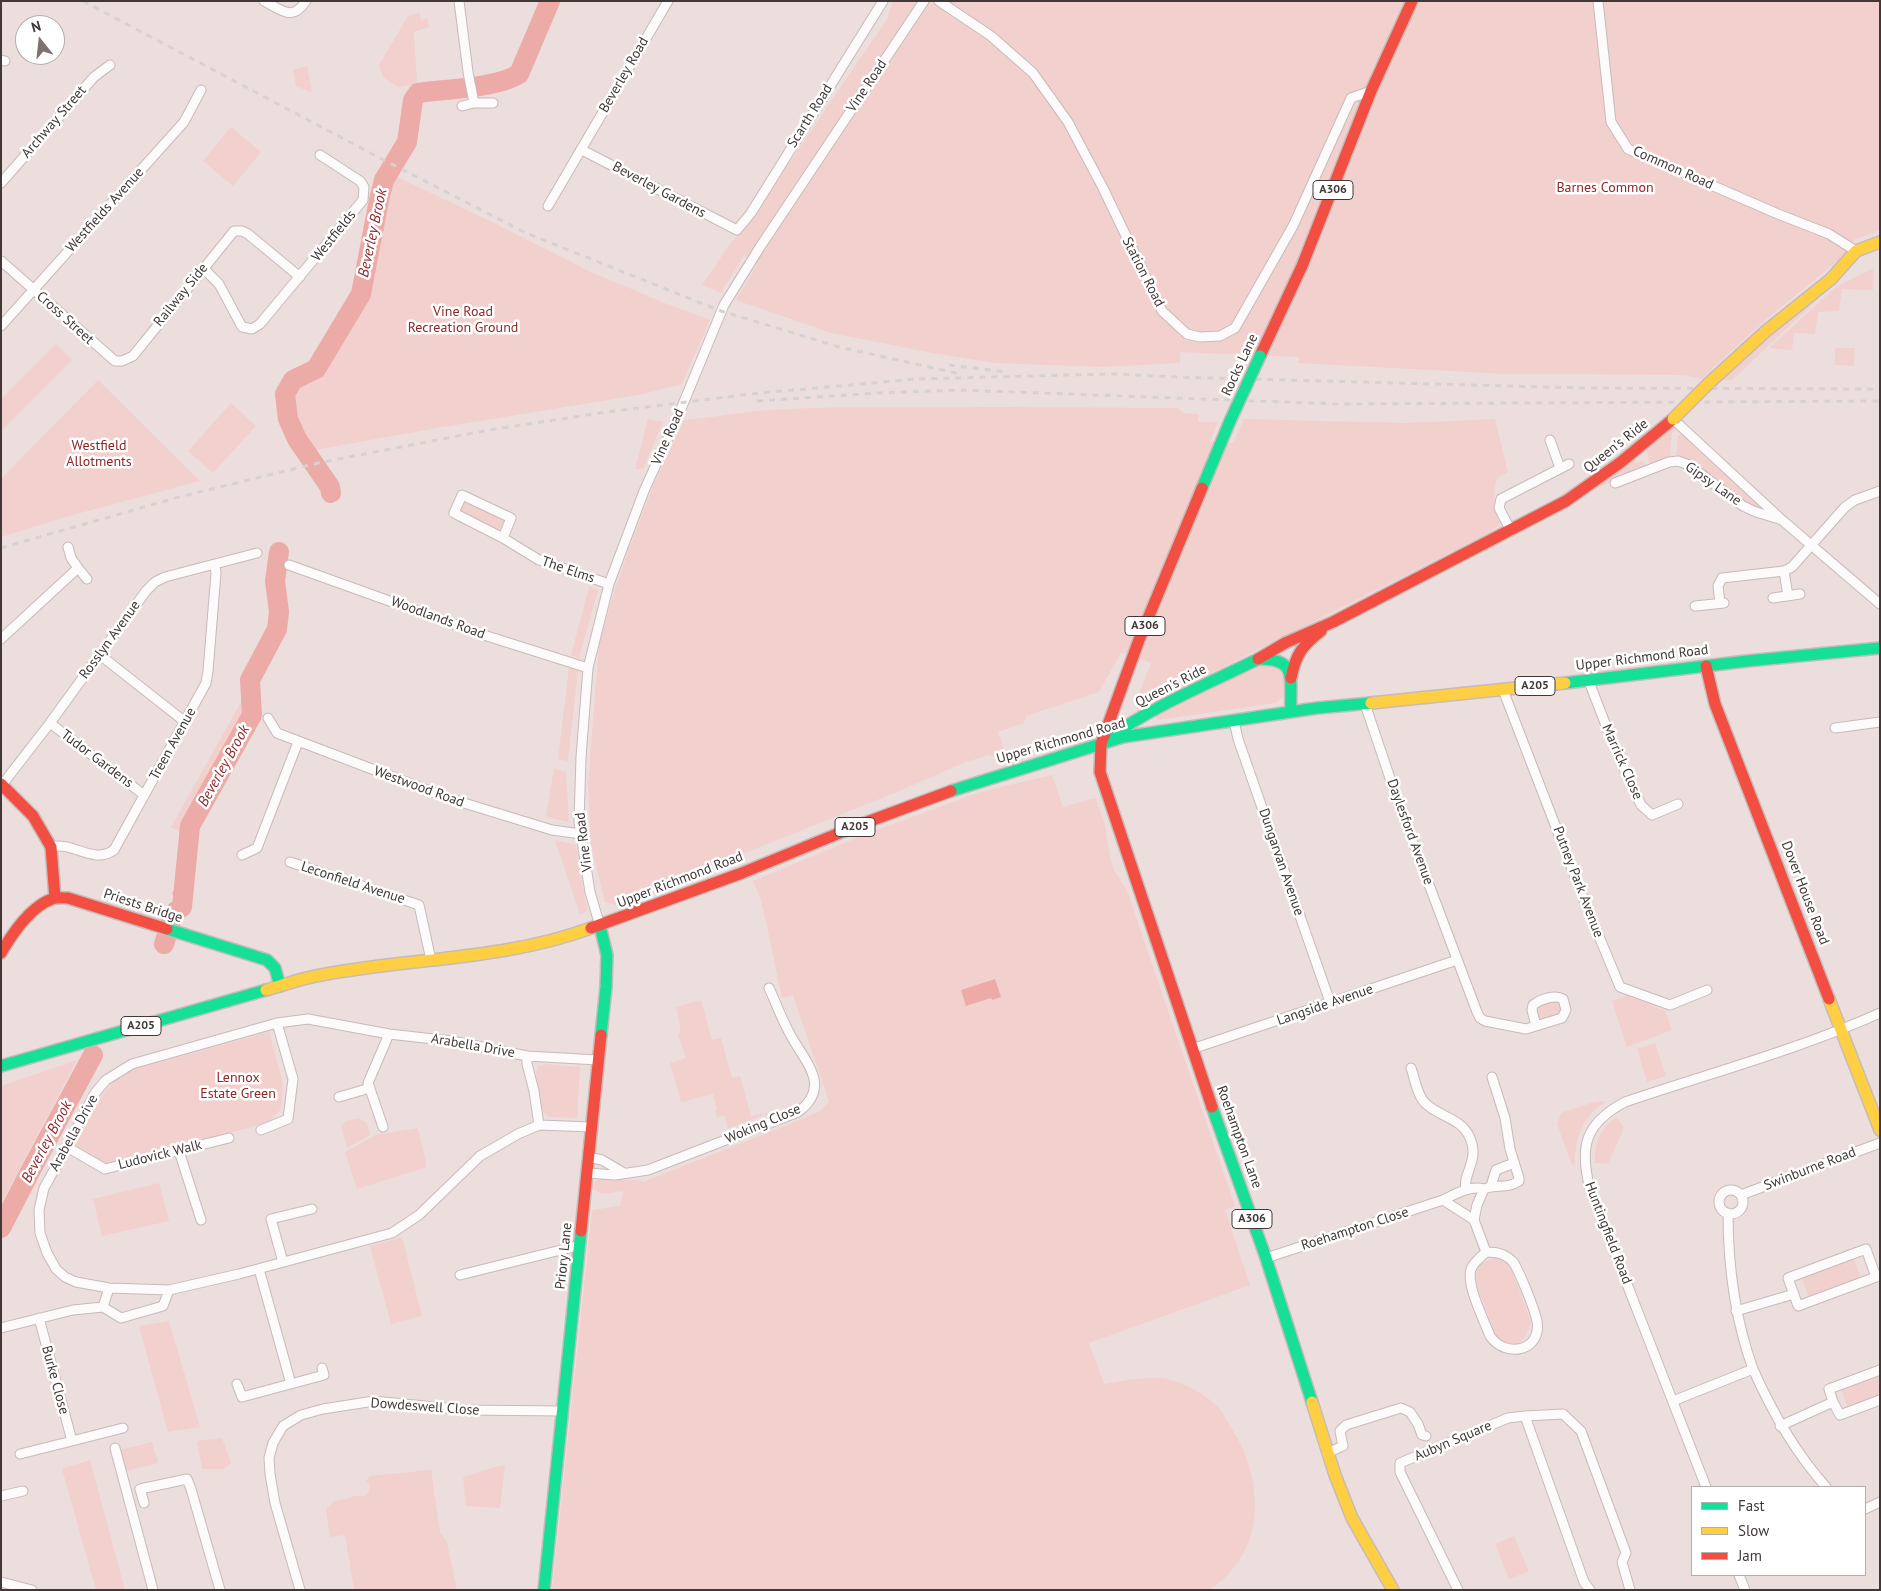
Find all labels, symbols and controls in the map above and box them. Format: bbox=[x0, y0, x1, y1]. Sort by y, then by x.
north arrow bbox=[15, 15, 65, 65]
text: N bbox=[29, 17, 43, 36]
street label: Beverley Road bbox=[596, 34, 652, 116]
street label: Vine Road bbox=[843, 56, 891, 116]
street label: Scarth Road bbox=[784, 81, 836, 151]
street label: Archway Street bbox=[18, 82, 90, 162]
street label: Common Road bbox=[1630, 143, 1716, 193]
street label: Beverley Gardens bbox=[610, 158, 708, 222]
street label: Westfields Avenue bbox=[62, 164, 148, 256]
road number: A306 bbox=[1313, 180, 1353, 200]
park label: Barnes Common bbox=[1556, 180, 1654, 196]
water label: Beverley Brook bbox=[355, 187, 391, 279]
street label: Westfields bbox=[308, 207, 360, 265]
street label: Station Road bbox=[1118, 234, 1168, 310]
street label: Railway Side bbox=[150, 260, 212, 330]
street label: Cross Street bbox=[33, 288, 97, 348]
park label: Vine Road Recreation Ground bbox=[408, 304, 518, 336]
street label: Rocks Lane bbox=[1218, 331, 1262, 399]
street label: Vine Road bbox=[648, 406, 688, 468]
street label: Queen's Ride bbox=[1580, 416, 1652, 476]
park label: Westfield Allotments bbox=[66, 438, 132, 471]
street label: Gipsy Lane bbox=[1682, 459, 1744, 509]
street label: The Elms bbox=[539, 553, 597, 587]
street label: Woodlands Road bbox=[389, 593, 487, 643]
street label: Rosslyn Avenue bbox=[76, 598, 144, 682]
road number: A306 bbox=[1125, 616, 1165, 636]
street label: Upper Richmond Road bbox=[1575, 642, 1709, 674]
street label: Queen's Ride bbox=[1133, 661, 1209, 711]
road number: A205 bbox=[1515, 676, 1555, 696]
street label: Treen Avenue bbox=[146, 705, 200, 783]
street label: Upper Richmond Road bbox=[995, 715, 1127, 767]
water label: Beverley Brook bbox=[194, 722, 254, 810]
street label: Marrick Close bbox=[1598, 722, 1646, 802]
street label: Tudor Gardens bbox=[58, 726, 136, 792]
street label: Westwood Road bbox=[372, 763, 466, 811]
street label: Daylesford Avenue bbox=[1383, 777, 1437, 887]
street label: Dungarvan Avenue bbox=[1255, 806, 1307, 918]
street label: Vine Road bbox=[572, 811, 596, 873]
road number: A205 bbox=[835, 818, 875, 836]
street label: Putney Park Avenue bbox=[1549, 824, 1607, 940]
street label: Dover House Road bbox=[1778, 839, 1832, 947]
street label: Upper Richmond Road bbox=[615, 848, 745, 912]
street label: Leconfield Avenue bbox=[299, 858, 407, 908]
street label: Priests Bridge bbox=[101, 885, 185, 927]
street label: Langside Avenue bbox=[1275, 981, 1375, 1029]
road number: A205 bbox=[121, 1016, 161, 1036]
street label: Arabella Drive bbox=[430, 1030, 516, 1062]
park label: Lennox Estate Green bbox=[200, 1070, 276, 1102]
street label: Roehampton Lane bbox=[1213, 1083, 1265, 1191]
street label: Arabella Drive bbox=[46, 1092, 102, 1174]
water label: Beverley Brook bbox=[18, 1098, 76, 1186]
street label: Woking Close bbox=[723, 1101, 803, 1147]
street label: Ludovick Walk bbox=[117, 1137, 203, 1173]
street label: Swinburne Road bbox=[1762, 1144, 1858, 1194]
street label: Huntingfield Road bbox=[1581, 1180, 1635, 1286]
street label: Roehampton Close bbox=[1299, 1204, 1411, 1254]
road number: A306 bbox=[1232, 1210, 1272, 1228]
street label: Priory Lane bbox=[552, 1222, 576, 1290]
street label: Burke Close bbox=[38, 1344, 72, 1416]
street label: Dowdeswell Close bbox=[370, 1395, 480, 1419]
street label: Aubyn Square bbox=[1412, 1417, 1494, 1465]
legend bbox=[1691, 1486, 1866, 1576]
text: Fast bbox=[1738, 1496, 1765, 1515]
text: Slow bbox=[1738, 1521, 1769, 1540]
text: Jam bbox=[1738, 1546, 1762, 1565]

